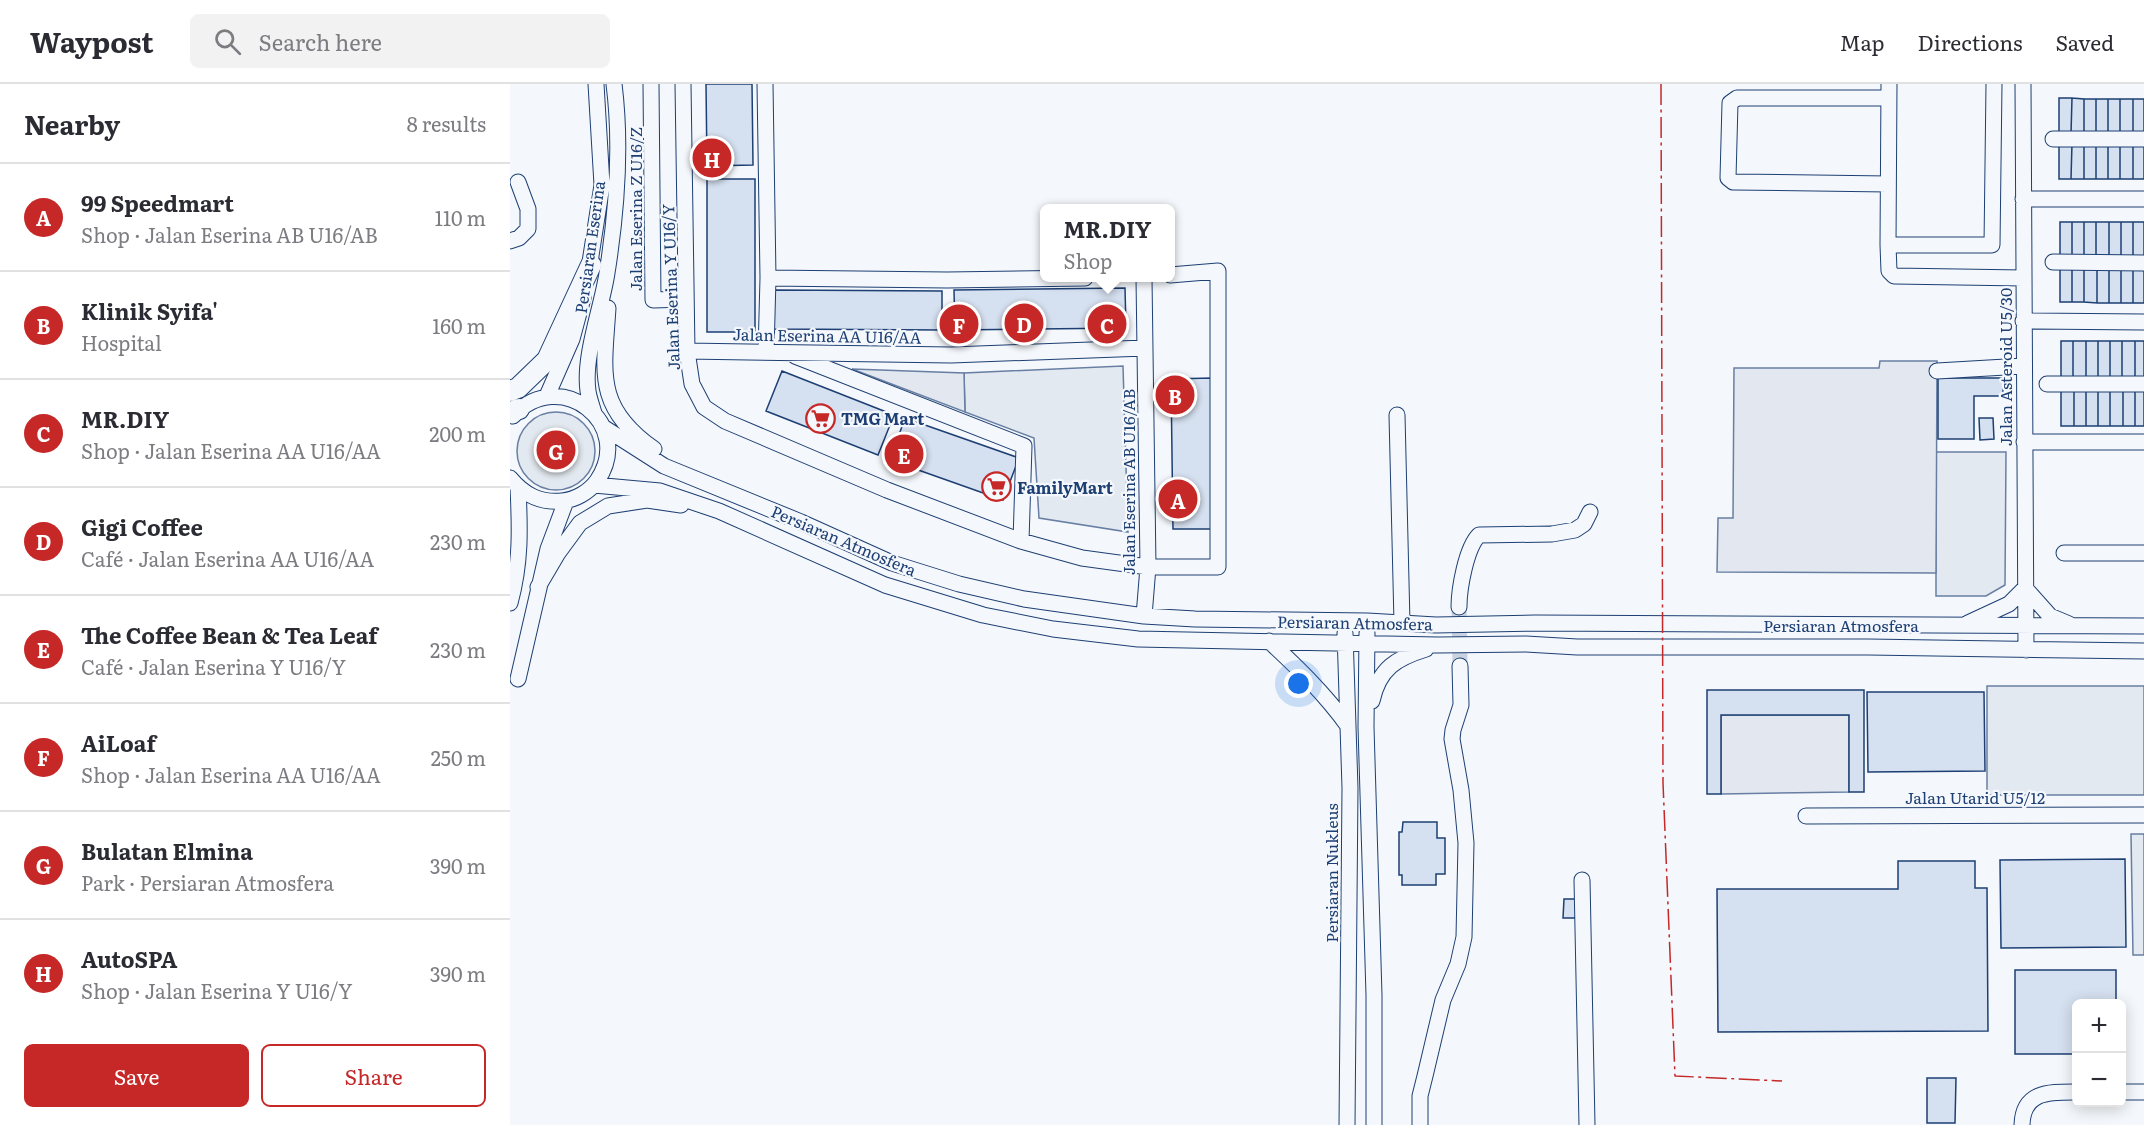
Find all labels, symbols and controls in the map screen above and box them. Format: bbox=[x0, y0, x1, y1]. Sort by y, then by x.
search box bbox=[190, 14, 610, 68]
text: Waypost bbox=[30, 20, 154, 62]
icon: search bbox=[211, 25, 244, 58]
text: Search here bbox=[259, 25, 382, 58]
text: Map bbox=[1840, 26, 1885, 57]
text: Directions bbox=[1918, 26, 2023, 57]
text: Saved bbox=[2056, 26, 2114, 57]
text: Nearby bbox=[24, 104, 120, 143]
text: 8 results bbox=[407, 108, 486, 138]
street label: Jalan Eserina Z U16/Z bbox=[623, 127, 647, 291]
pin: H bbox=[692, 136, 732, 181]
street label: Persiaran Eserina bbox=[568, 179, 610, 315]
text: 99 Speedmart bbox=[81, 186, 234, 219]
text: A bbox=[36, 202, 51, 232]
text: 110 m bbox=[435, 202, 486, 232]
street label: Jalan Eserina Y U16/Y bbox=[655, 203, 685, 371]
popup bbox=[1040, 204, 1175, 282]
text: MR.DIY bbox=[1063, 212, 1152, 245]
text: Shop · Jalan Eserina AB U16/AB bbox=[81, 219, 378, 249]
text: Shop bbox=[1063, 245, 1112, 275]
street label: Jalan Asteroid U5/30 bbox=[1993, 288, 2017, 446]
text: Klinik Syifa' bbox=[81, 294, 218, 327]
pin: D bbox=[1004, 300, 1044, 346]
pin: F bbox=[940, 302, 978, 346]
pin: C bbox=[1088, 302, 1126, 346]
text: B bbox=[37, 310, 50, 340]
text: 160 m bbox=[432, 310, 486, 340]
street label: Jalan Eserina AA U16/AA bbox=[732, 321, 922, 349]
text: Hospital bbox=[81, 327, 162, 357]
pin: B bbox=[1156, 372, 1194, 418]
street label: Jalan Eserina AB U16/AB bbox=[1116, 389, 1140, 575]
text: MR.DIY bbox=[81, 402, 169, 435]
supermarket icon: TMG Mart bbox=[804, 402, 836, 434]
place label: TMG Mart bbox=[841, 406, 924, 430]
text: C bbox=[36, 418, 51, 448]
text: 200 m bbox=[429, 418, 486, 448]
pin: G bbox=[536, 428, 576, 472]
pin: E bbox=[884, 432, 924, 476]
text: Shop · Jalan Eserina AA U16/AA bbox=[81, 435, 381, 465]
supermarket icon: FamilyMart bbox=[980, 471, 1012, 503]
place label: FamilyMart bbox=[1017, 475, 1113, 499]
pin: A bbox=[1158, 476, 1198, 522]
street label: Persiaran Atmosfera bbox=[768, 499, 921, 582]
text: Gigi Coffee bbox=[81, 510, 203, 543]
text: D bbox=[36, 526, 51, 556]
text: 230 m bbox=[430, 526, 486, 556]
text: Café · Jalan Eserina AA U16/AA bbox=[81, 543, 374, 573]
street label: Persiaran Atmosfera bbox=[1277, 609, 1433, 635]
street label: Persiaran Atmosfera bbox=[1763, 613, 1919, 637]
text: The Coffee Bean & Tea Leaf bbox=[81, 618, 378, 651]
text: E bbox=[37, 634, 50, 664]
text: 230 m bbox=[430, 634, 486, 664]
text: Café · Jalan Eserina Y U16/Y bbox=[81, 651, 346, 681]
your location bbox=[1284, 669, 1313, 698]
text: AiLoaf bbox=[81, 726, 156, 759]
text: F bbox=[37, 742, 50, 772]
text: 250 m bbox=[431, 742, 486, 772]
text: Shop · Jalan Eserina AA U16/AA bbox=[81, 759, 381, 789]
street label: Jalan Utarid U5/12 bbox=[1905, 785, 2045, 809]
street label: Persiaran Nukleus bbox=[1319, 803, 1343, 943]
text: Bulatan Elmina bbox=[81, 834, 253, 867]
text: G bbox=[36, 850, 51, 880]
text: 390 m bbox=[430, 850, 486, 880]
text: Park · Persiaran Atmosfera bbox=[81, 867, 334, 897]
text: AutoSPA bbox=[81, 942, 177, 975]
text: H bbox=[35, 958, 52, 988]
text: 390 m bbox=[430, 958, 486, 988]
text: Shop · Jalan Eserina Y U16/Y bbox=[81, 975, 353, 1005]
map controls bbox=[2072, 999, 2126, 1107]
button: + bbox=[2072, 999, 2126, 1053]
button: Save bbox=[24, 1044, 249, 1107]
button: Share bbox=[261, 1044, 486, 1107]
button: − bbox=[2072, 1053, 2126, 1107]

